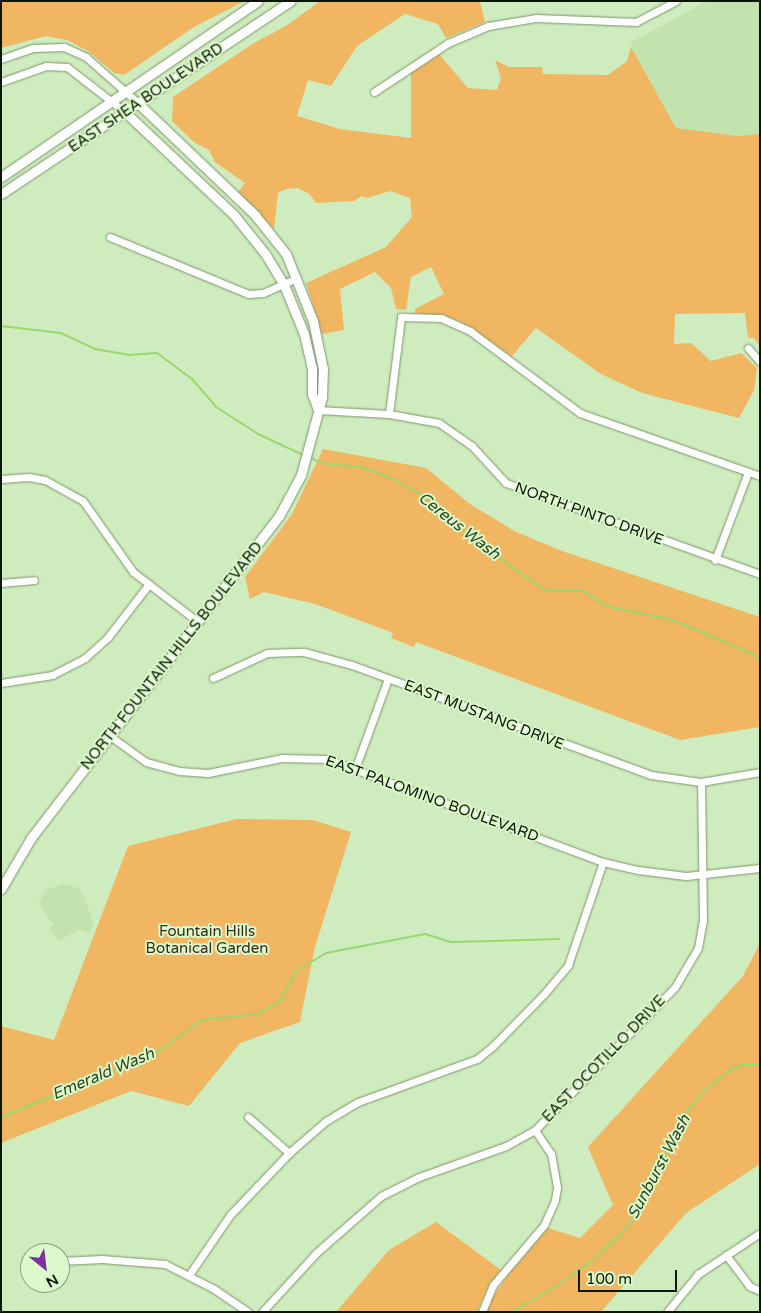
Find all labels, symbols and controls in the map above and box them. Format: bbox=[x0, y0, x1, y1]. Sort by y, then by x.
street label: EAST SHEA BOULEVARD bbox=[65, 39, 227, 157]
street label: NORTH PINTO DRIVE bbox=[512, 479, 666, 549]
water label: Cereus Wash bbox=[414, 488, 504, 564]
street label: NORTH FOUNTAIN HILLS BOULEVARD bbox=[77, 538, 267, 774]
street label: EAST MUSTANG DRIVE bbox=[401, 676, 567, 754]
street label: EAST PALOMINO BOULEVARD bbox=[323, 752, 541, 846]
park label: Fountain Hills Botanical Garden bbox=[146, 922, 268, 957]
street label: EAST OCOTILLO DRIVE bbox=[539, 992, 669, 1126]
water label: Emerald Wash bbox=[49, 1044, 157, 1104]
water label: Sunburst Wash bbox=[624, 1112, 694, 1222]
north arrow bbox=[20, 1243, 70, 1293]
scale bar bbox=[581, 1260, 680, 1292]
text: 100 m bbox=[586, 1270, 632, 1288]
text: N bbox=[43, 1271, 61, 1291]

